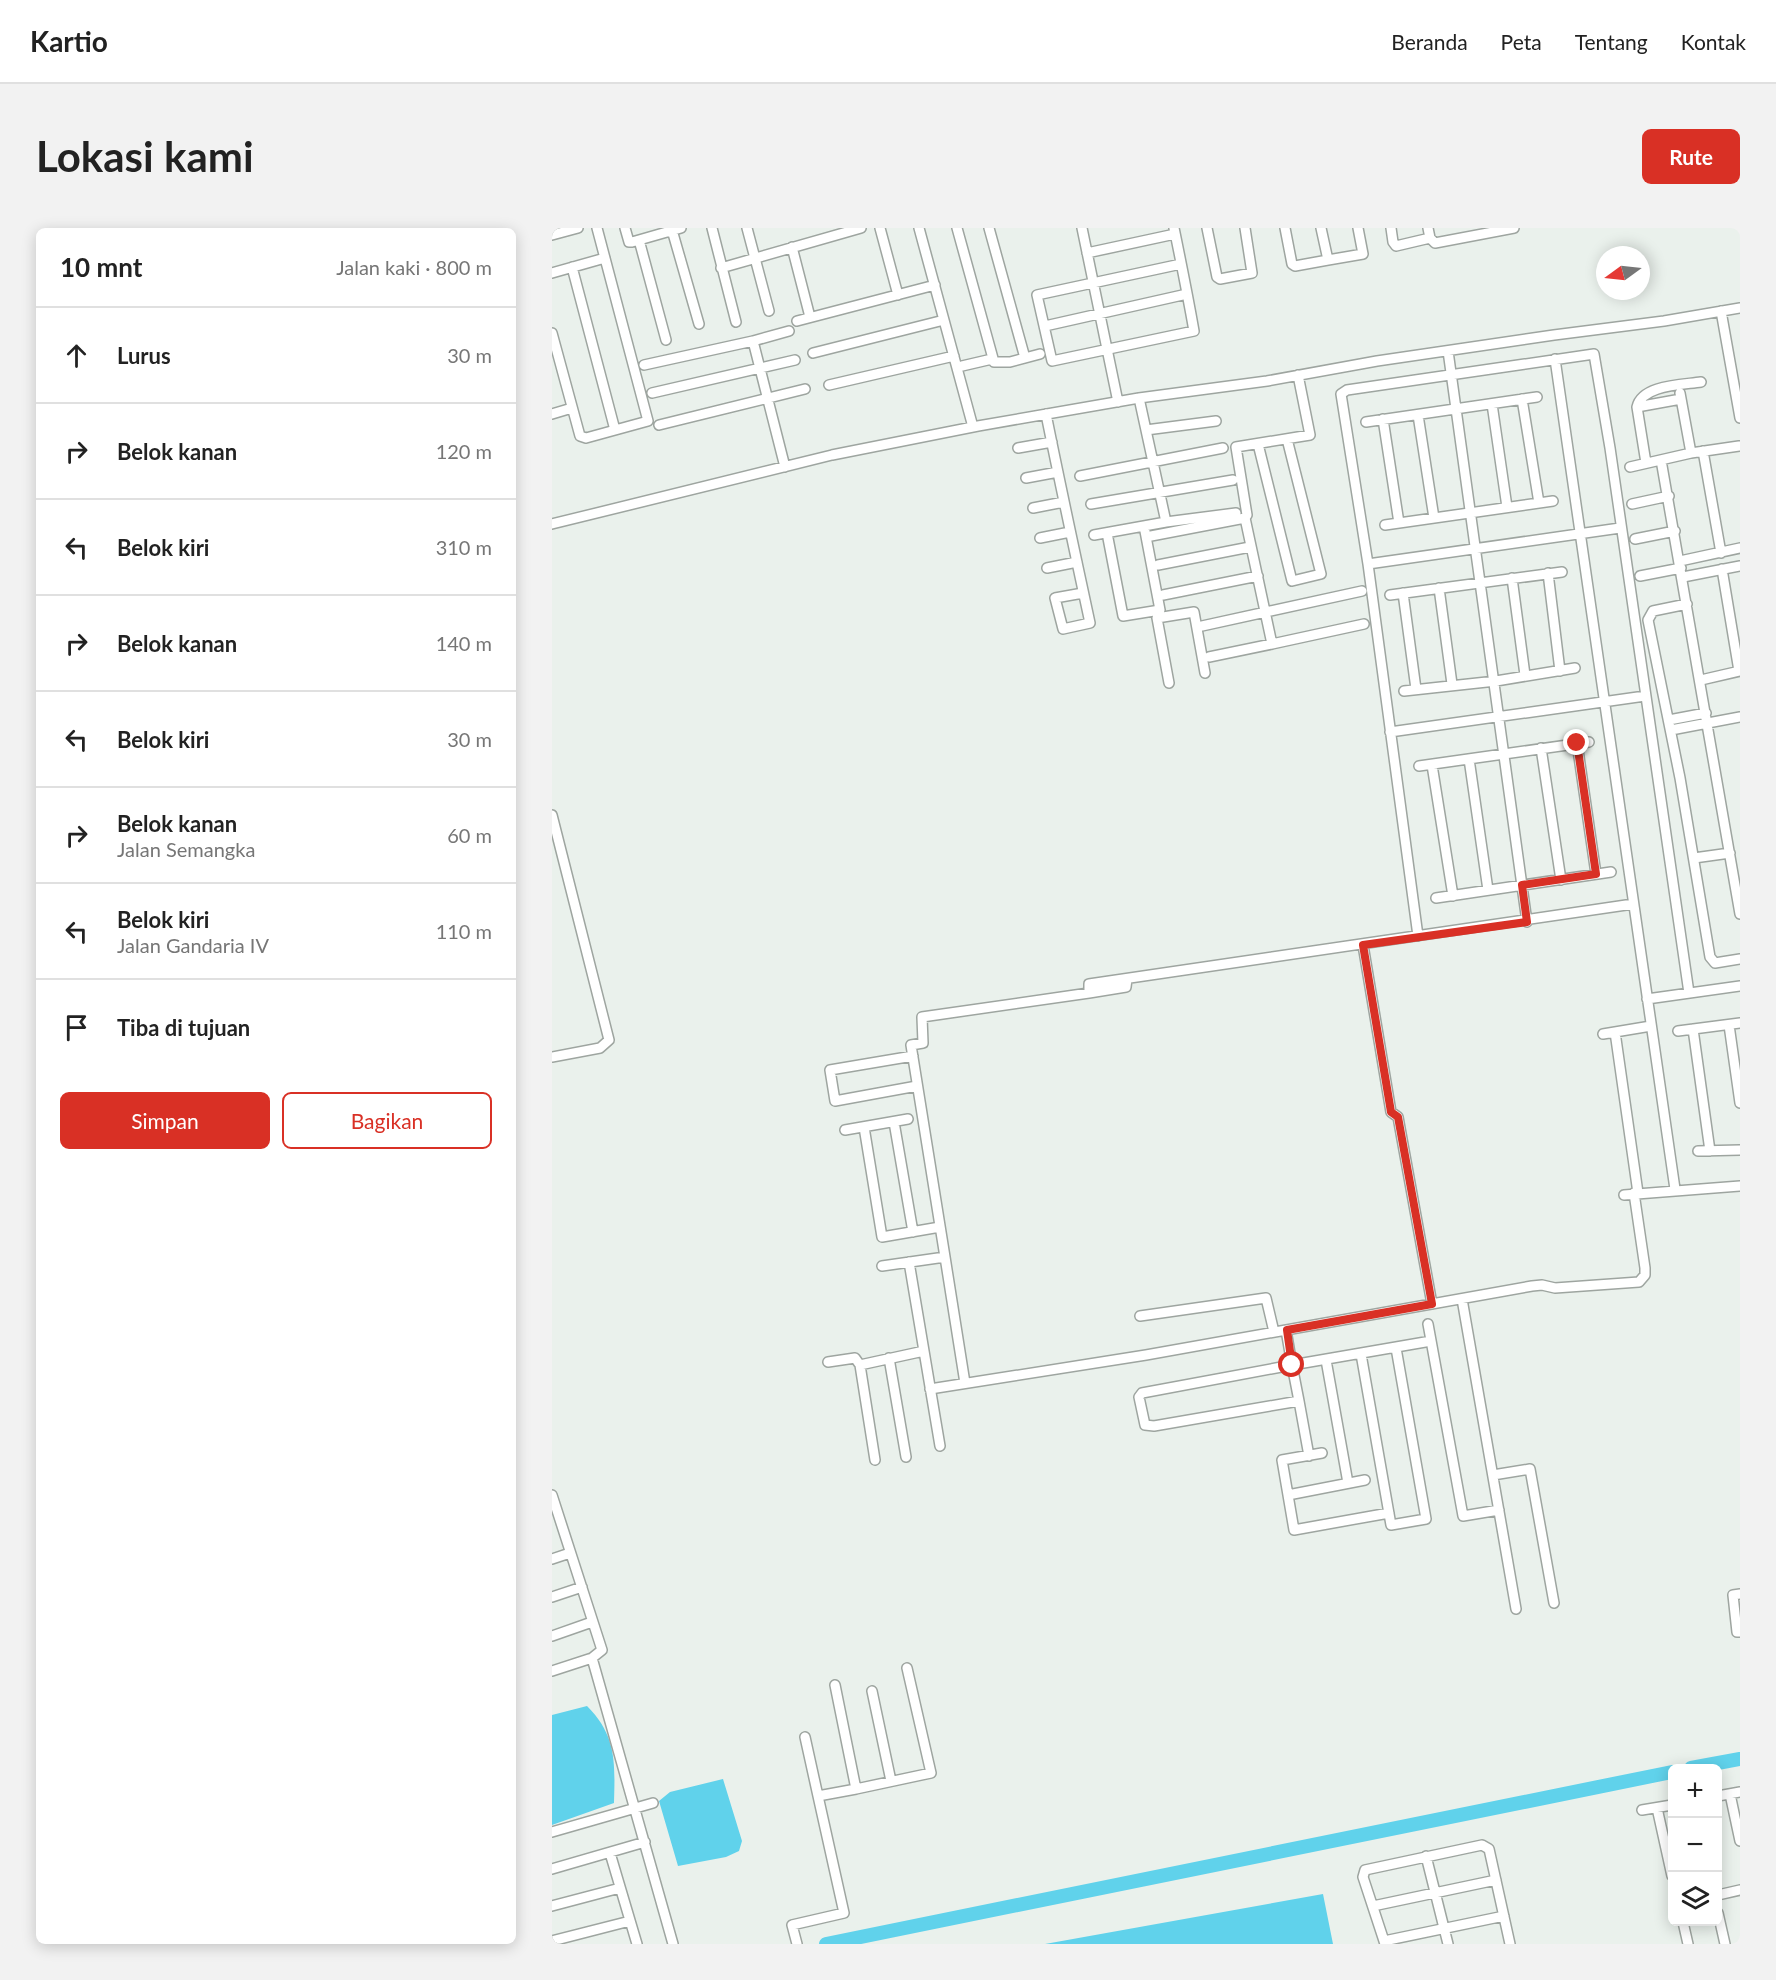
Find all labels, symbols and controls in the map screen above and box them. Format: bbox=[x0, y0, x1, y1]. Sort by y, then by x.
text: Kartio bbox=[30, 24, 108, 58]
text: Beranda bbox=[1391, 29, 1468, 54]
text: Peta bbox=[1501, 29, 1542, 54]
text: Tentang bbox=[1575, 29, 1648, 54]
text: Kontak bbox=[1681, 29, 1746, 54]
button: Rute bbox=[1642, 129, 1740, 184]
text: Lokasi kami bbox=[36, 131, 254, 181]
north arrow bbox=[1596, 246, 1650, 300]
text: 10 mnt bbox=[60, 251, 142, 283]
text: Jalan kaki · 800 m bbox=[336, 255, 492, 279]
icon: ahead bbox=[60, 339, 93, 372]
text: Lurus bbox=[117, 342, 171, 369]
text: 30 m bbox=[447, 343, 492, 367]
icon: right bbox=[60, 435, 93, 468]
text: Belok kanan bbox=[117, 438, 237, 465]
text: 120 m bbox=[436, 439, 492, 463]
icon: left bbox=[60, 531, 93, 564]
text: Belok kiri bbox=[117, 534, 209, 561]
text: 310 m bbox=[436, 535, 492, 559]
icon: right bbox=[60, 627, 93, 660]
text: Belok kanan bbox=[117, 630, 237, 657]
text: 140 m bbox=[436, 631, 492, 655]
icon: left bbox=[60, 723, 93, 756]
text: Belok kiri bbox=[117, 726, 209, 753]
text: 30 m bbox=[447, 727, 492, 751]
route end bbox=[1563, 729, 1589, 755]
text: Belok kanan bbox=[117, 810, 237, 837]
icon: right bbox=[60, 819, 93, 852]
text: 60 m bbox=[447, 823, 492, 847]
text: Jalan Semangka bbox=[117, 837, 255, 861]
text: Belok kiri bbox=[117, 906, 209, 933]
icon: left bbox=[60, 915, 93, 948]
text: 110 m bbox=[436, 919, 492, 943]
text: Jalan Gandaria IV bbox=[117, 933, 269, 957]
icon: arrive bbox=[60, 1011, 93, 1044]
text: Tiba di tujuan bbox=[117, 1014, 250, 1041]
button: Simpan bbox=[60, 1092, 270, 1149]
button: Bagikan bbox=[282, 1092, 492, 1149]
route start bbox=[1278, 1351, 1304, 1377]
map controls bbox=[1668, 1764, 1722, 1926]
button: + bbox=[1668, 1764, 1722, 1818]
button: − bbox=[1668, 1818, 1722, 1872]
button: layers bbox=[1668, 1872, 1722, 1926]

